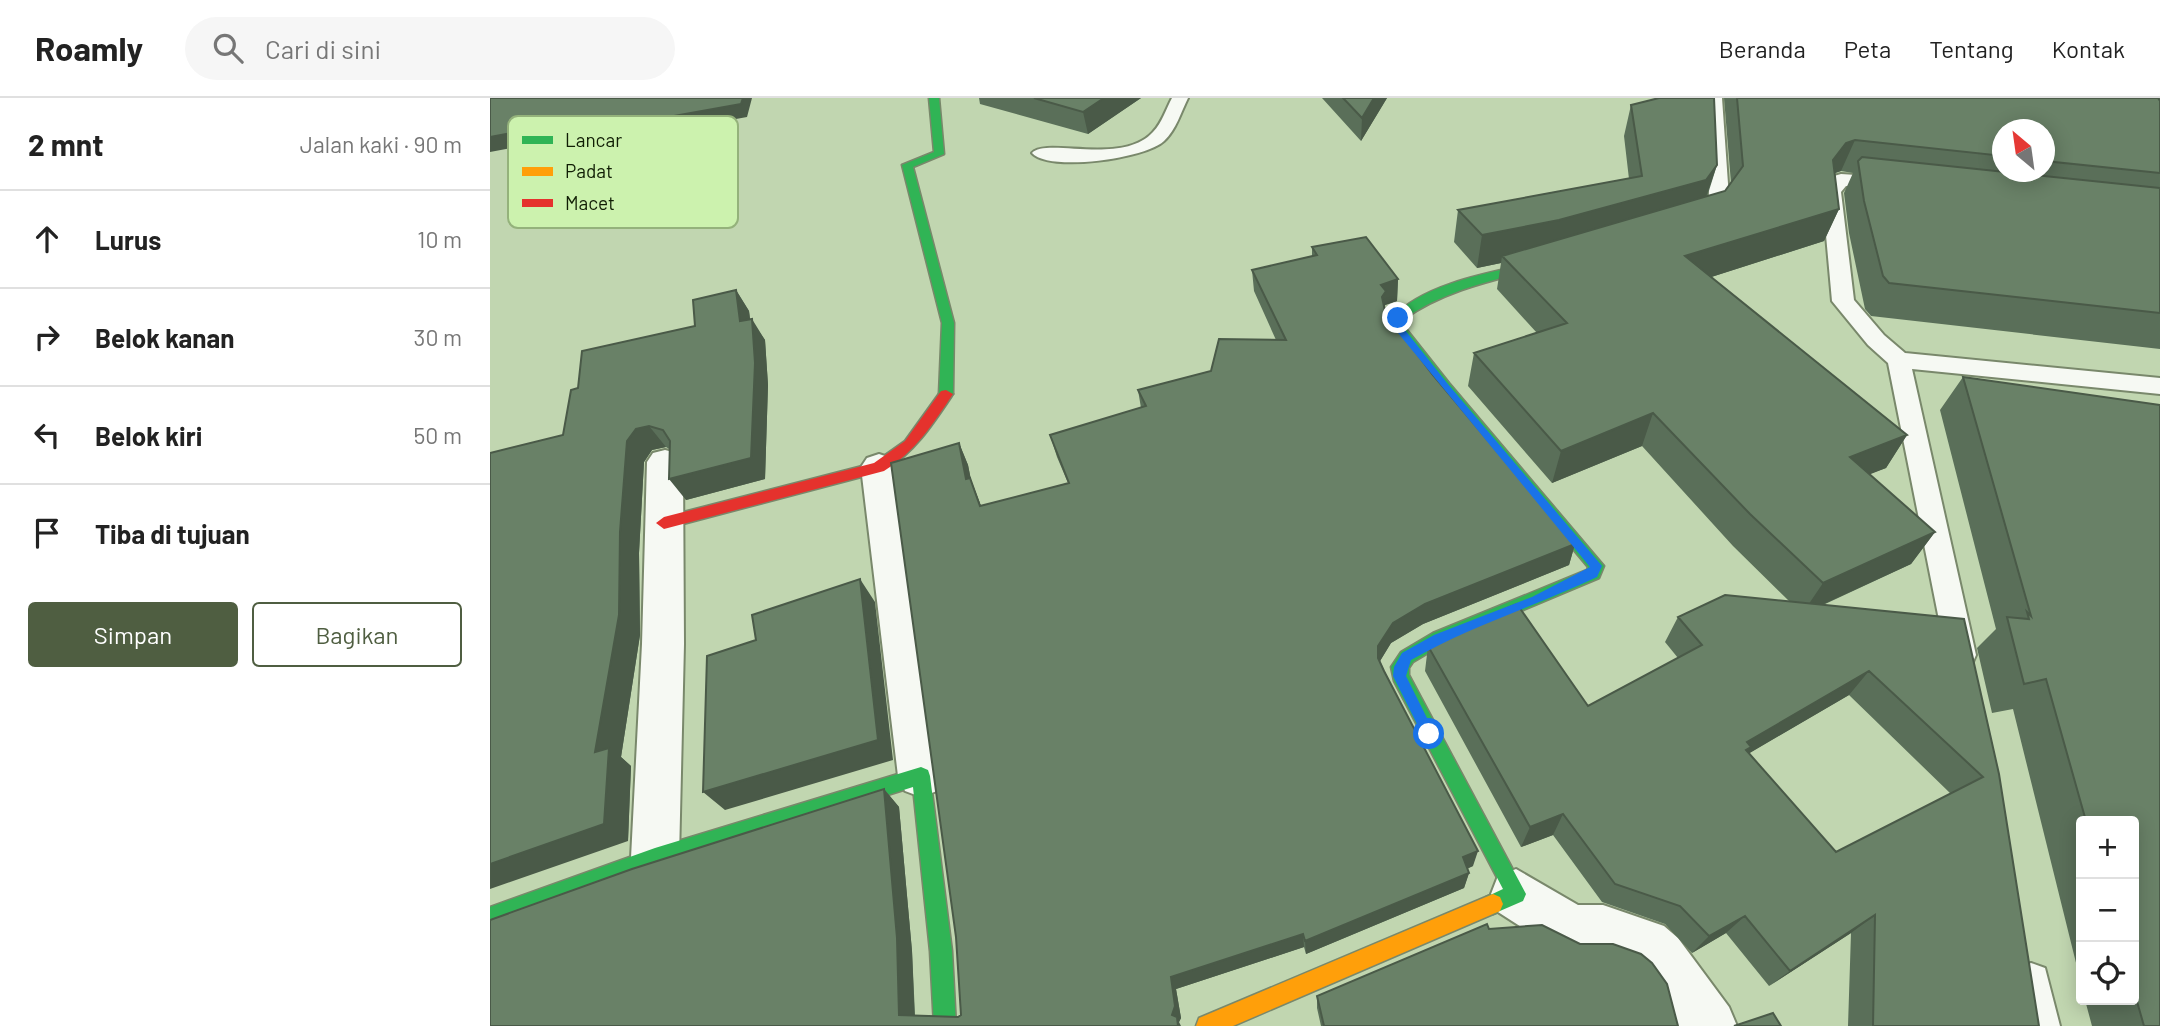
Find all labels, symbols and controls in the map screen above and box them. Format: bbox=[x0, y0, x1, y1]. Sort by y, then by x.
search box bbox=[185, 17, 675, 80]
text: Roamly bbox=[35, 28, 143, 68]
icon: search bbox=[209, 29, 247, 67]
text: Cari di sini bbox=[265, 33, 381, 64]
text: Beranda bbox=[1719, 34, 1806, 63]
text: Peta bbox=[1844, 34, 1891, 63]
text: Tentang bbox=[1929, 34, 2014, 63]
text: Kontak bbox=[2052, 34, 2125, 63]
legend bbox=[508, 116, 738, 228]
north arrow bbox=[1992, 119, 2055, 182]
text: 2 mnt bbox=[28, 126, 104, 162]
text: Lancar bbox=[565, 128, 622, 151]
text: Jalan kaki · 90 m bbox=[300, 130, 462, 158]
text: Padat bbox=[565, 159, 613, 182]
text: Macet bbox=[565, 191, 615, 214]
icon: ahead bbox=[28, 220, 66, 258]
text: Lurus bbox=[95, 224, 161, 255]
text: 10 m bbox=[417, 225, 462, 253]
route end bbox=[1382, 302, 1413, 333]
icon: right bbox=[28, 318, 66, 356]
text: Belok kanan bbox=[95, 322, 234, 353]
text: 30 m bbox=[414, 323, 462, 351]
icon: left bbox=[28, 416, 66, 454]
text: Belok kiri bbox=[95, 420, 202, 451]
text: 50 m bbox=[414, 421, 462, 449]
icon: arrive bbox=[28, 514, 66, 552]
text: Tiba di tujuan bbox=[95, 518, 250, 549]
button: Simpan bbox=[28, 602, 238, 667]
button: Bagikan bbox=[252, 602, 462, 667]
route start bbox=[1413, 718, 1444, 749]
map controls bbox=[2076, 816, 2139, 1005]
button: + bbox=[2076, 816, 2139, 879]
button: − bbox=[2076, 879, 2139, 942]
button: locate bbox=[2076, 942, 2139, 1005]

